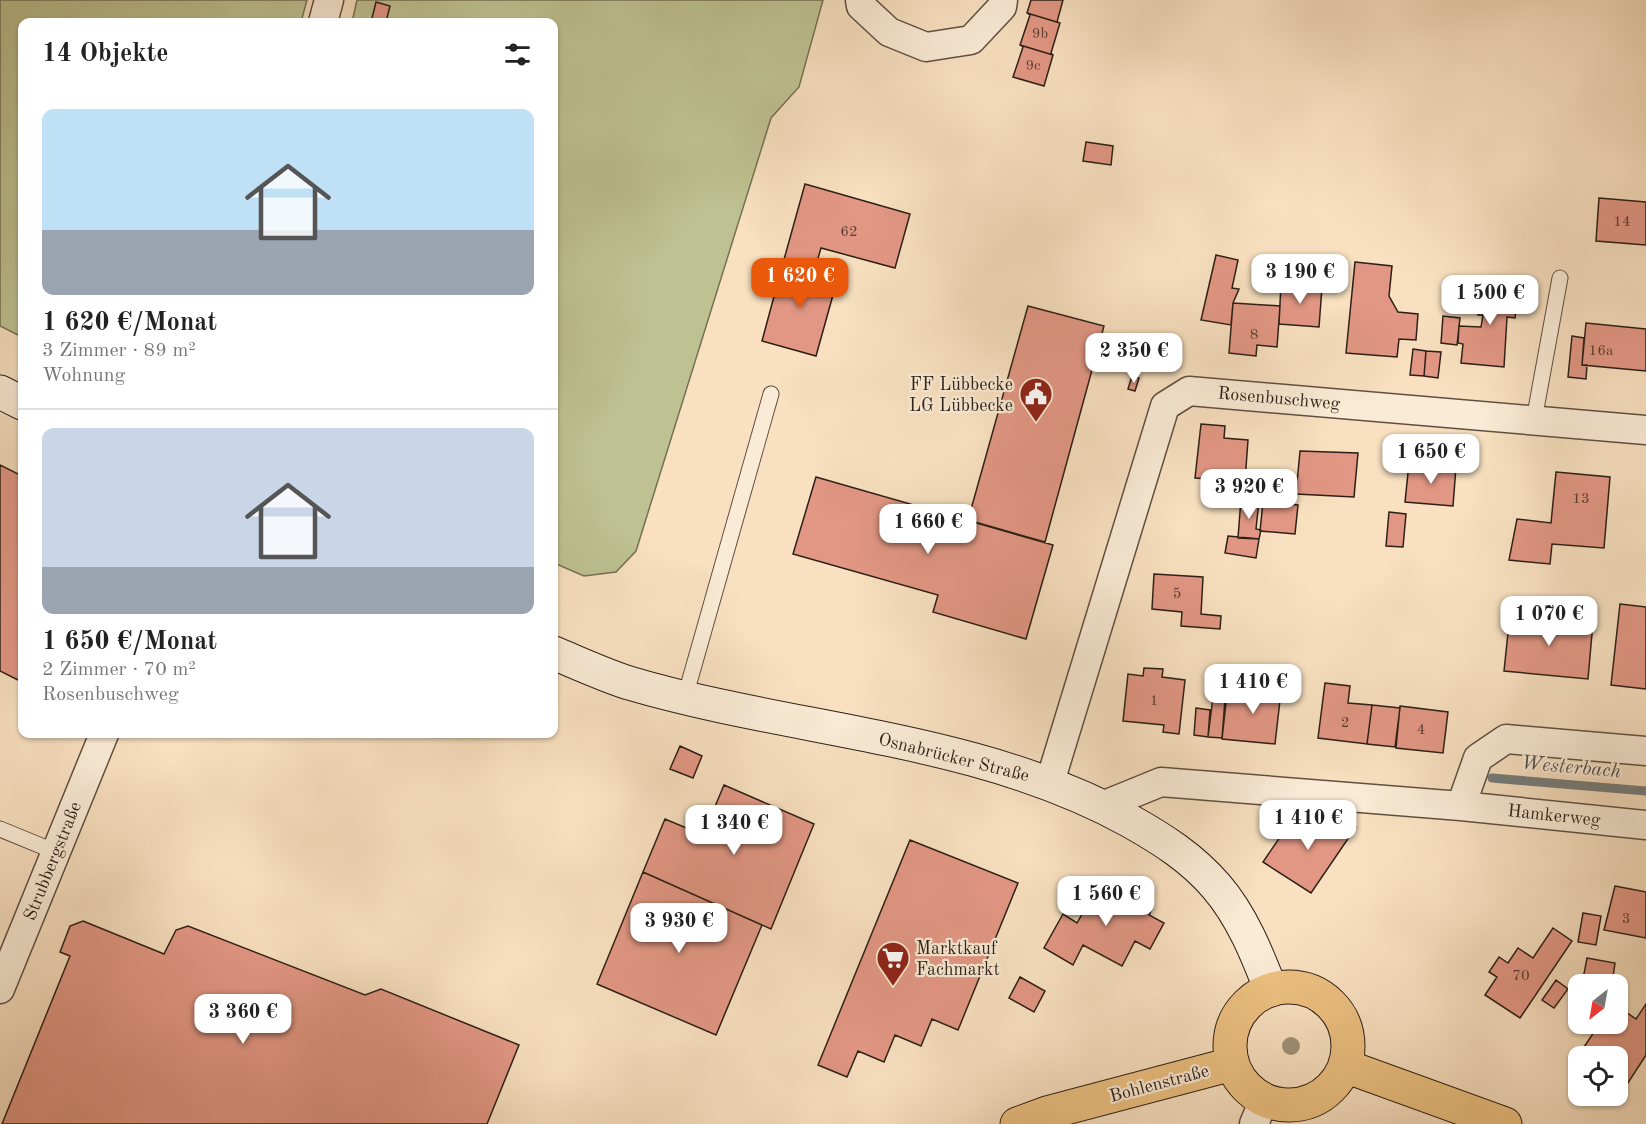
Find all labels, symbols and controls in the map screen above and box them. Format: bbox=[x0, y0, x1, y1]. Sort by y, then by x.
house number: 9b bbox=[1032, 27, 1048, 42]
icon: filters bbox=[501, 38, 534, 71]
text: 14 Objekte bbox=[42, 41, 169, 67]
house number: 9c bbox=[1025, 59, 1041, 74]
icon: home bbox=[234, 148, 342, 256]
house number: 14 bbox=[1613, 215, 1631, 230]
house number: 62 bbox=[840, 225, 858, 240]
pin: 3 190 € bbox=[1245, 254, 1355, 305]
pin: 1 620 € bbox=[745, 258, 855, 309]
text: 3 190 € bbox=[1265, 263, 1335, 283]
text: 1 620 € bbox=[765, 267, 835, 287]
pin: 1 500 € bbox=[1435, 275, 1545, 326]
text: 1 500 € bbox=[1455, 284, 1525, 304]
text: 1 620 €/Monat bbox=[42, 310, 217, 336]
house number: 8 bbox=[1250, 328, 1258, 343]
pin: 2 350 € bbox=[1079, 333, 1189, 384]
text: 3 Zimmer · 89 m² bbox=[42, 341, 196, 361]
text: 2 350 € bbox=[1099, 342, 1169, 362]
house number: 16a bbox=[1589, 344, 1614, 359]
text: Wohnung bbox=[42, 366, 125, 386]
place label: FF Lübbecke LG Lübbecke bbox=[909, 376, 1013, 415]
public building icon: FF Lübbecke LG Lübbecke bbox=[1018, 376, 1054, 423]
street label: Rosenbuschweg bbox=[1217, 385, 1341, 413]
pin: 1 650 € bbox=[1376, 434, 1486, 485]
text: 1 650 € bbox=[1396, 443, 1466, 463]
icon: home bbox=[234, 467, 342, 575]
pin: 3 920 € bbox=[1194, 469, 1304, 520]
text: 3 920 € bbox=[1214, 478, 1284, 498]
house number: 13 bbox=[1572, 492, 1590, 507]
pin: 1 660 € bbox=[873, 504, 983, 555]
text: 1 660 € bbox=[893, 513, 963, 533]
house number: 5 bbox=[1173, 587, 1181, 602]
pin: 1 070 € bbox=[1494, 596, 1604, 647]
text: 1 070 € bbox=[1514, 605, 1584, 625]
text: 1 650 €/Monat bbox=[42, 629, 217, 655]
text: 2 Zimmer · 70 m² bbox=[42, 660, 196, 680]
pin: 1 410 € bbox=[1198, 664, 1308, 715]
text: 1 410 € bbox=[1218, 673, 1288, 693]
text: Rosenbuschweg bbox=[42, 685, 179, 705]
house number: 1 bbox=[1150, 694, 1158, 709]
house number: 2 bbox=[1341, 716, 1349, 731]
house number: 4 bbox=[1417, 723, 1425, 738]
street label: Osnabrücker Straße bbox=[877, 731, 1031, 785]
water label: Westerbach bbox=[1520, 754, 1622, 782]
street label: Strubbergstraße bbox=[21, 799, 85, 923]
pin: 1 410 € bbox=[1253, 800, 1363, 851]
street label: Hamkerweg bbox=[1506, 802, 1602, 830]
pin: 1 340 € bbox=[679, 805, 789, 856]
text: 1 410 € bbox=[1273, 809, 1343, 829]
text: 1 340 € bbox=[699, 814, 769, 834]
pin: 1 560 € bbox=[1051, 876, 1161, 927]
text: 1 560 € bbox=[1071, 885, 1141, 905]
pin: 3 930 € bbox=[624, 903, 734, 954]
text: 3 930 € bbox=[644, 912, 714, 932]
house number: 3 bbox=[1622, 912, 1630, 927]
supermarket icon: Marktkauf Fachmarkt bbox=[875, 940, 911, 987]
place label: Marktkauf Fachmarkt bbox=[916, 940, 1000, 979]
house number: 70 bbox=[1512, 969, 1530, 984]
north arrow bbox=[1568, 974, 1628, 1034]
map controls bbox=[1568, 974, 1628, 1106]
pin: 3 360 € bbox=[188, 994, 298, 1045]
text: 3 360 € bbox=[208, 1003, 278, 1023]
button: locate bbox=[1568, 1046, 1628, 1106]
street label: Bohlenstraße bbox=[1108, 1062, 1211, 1106]

